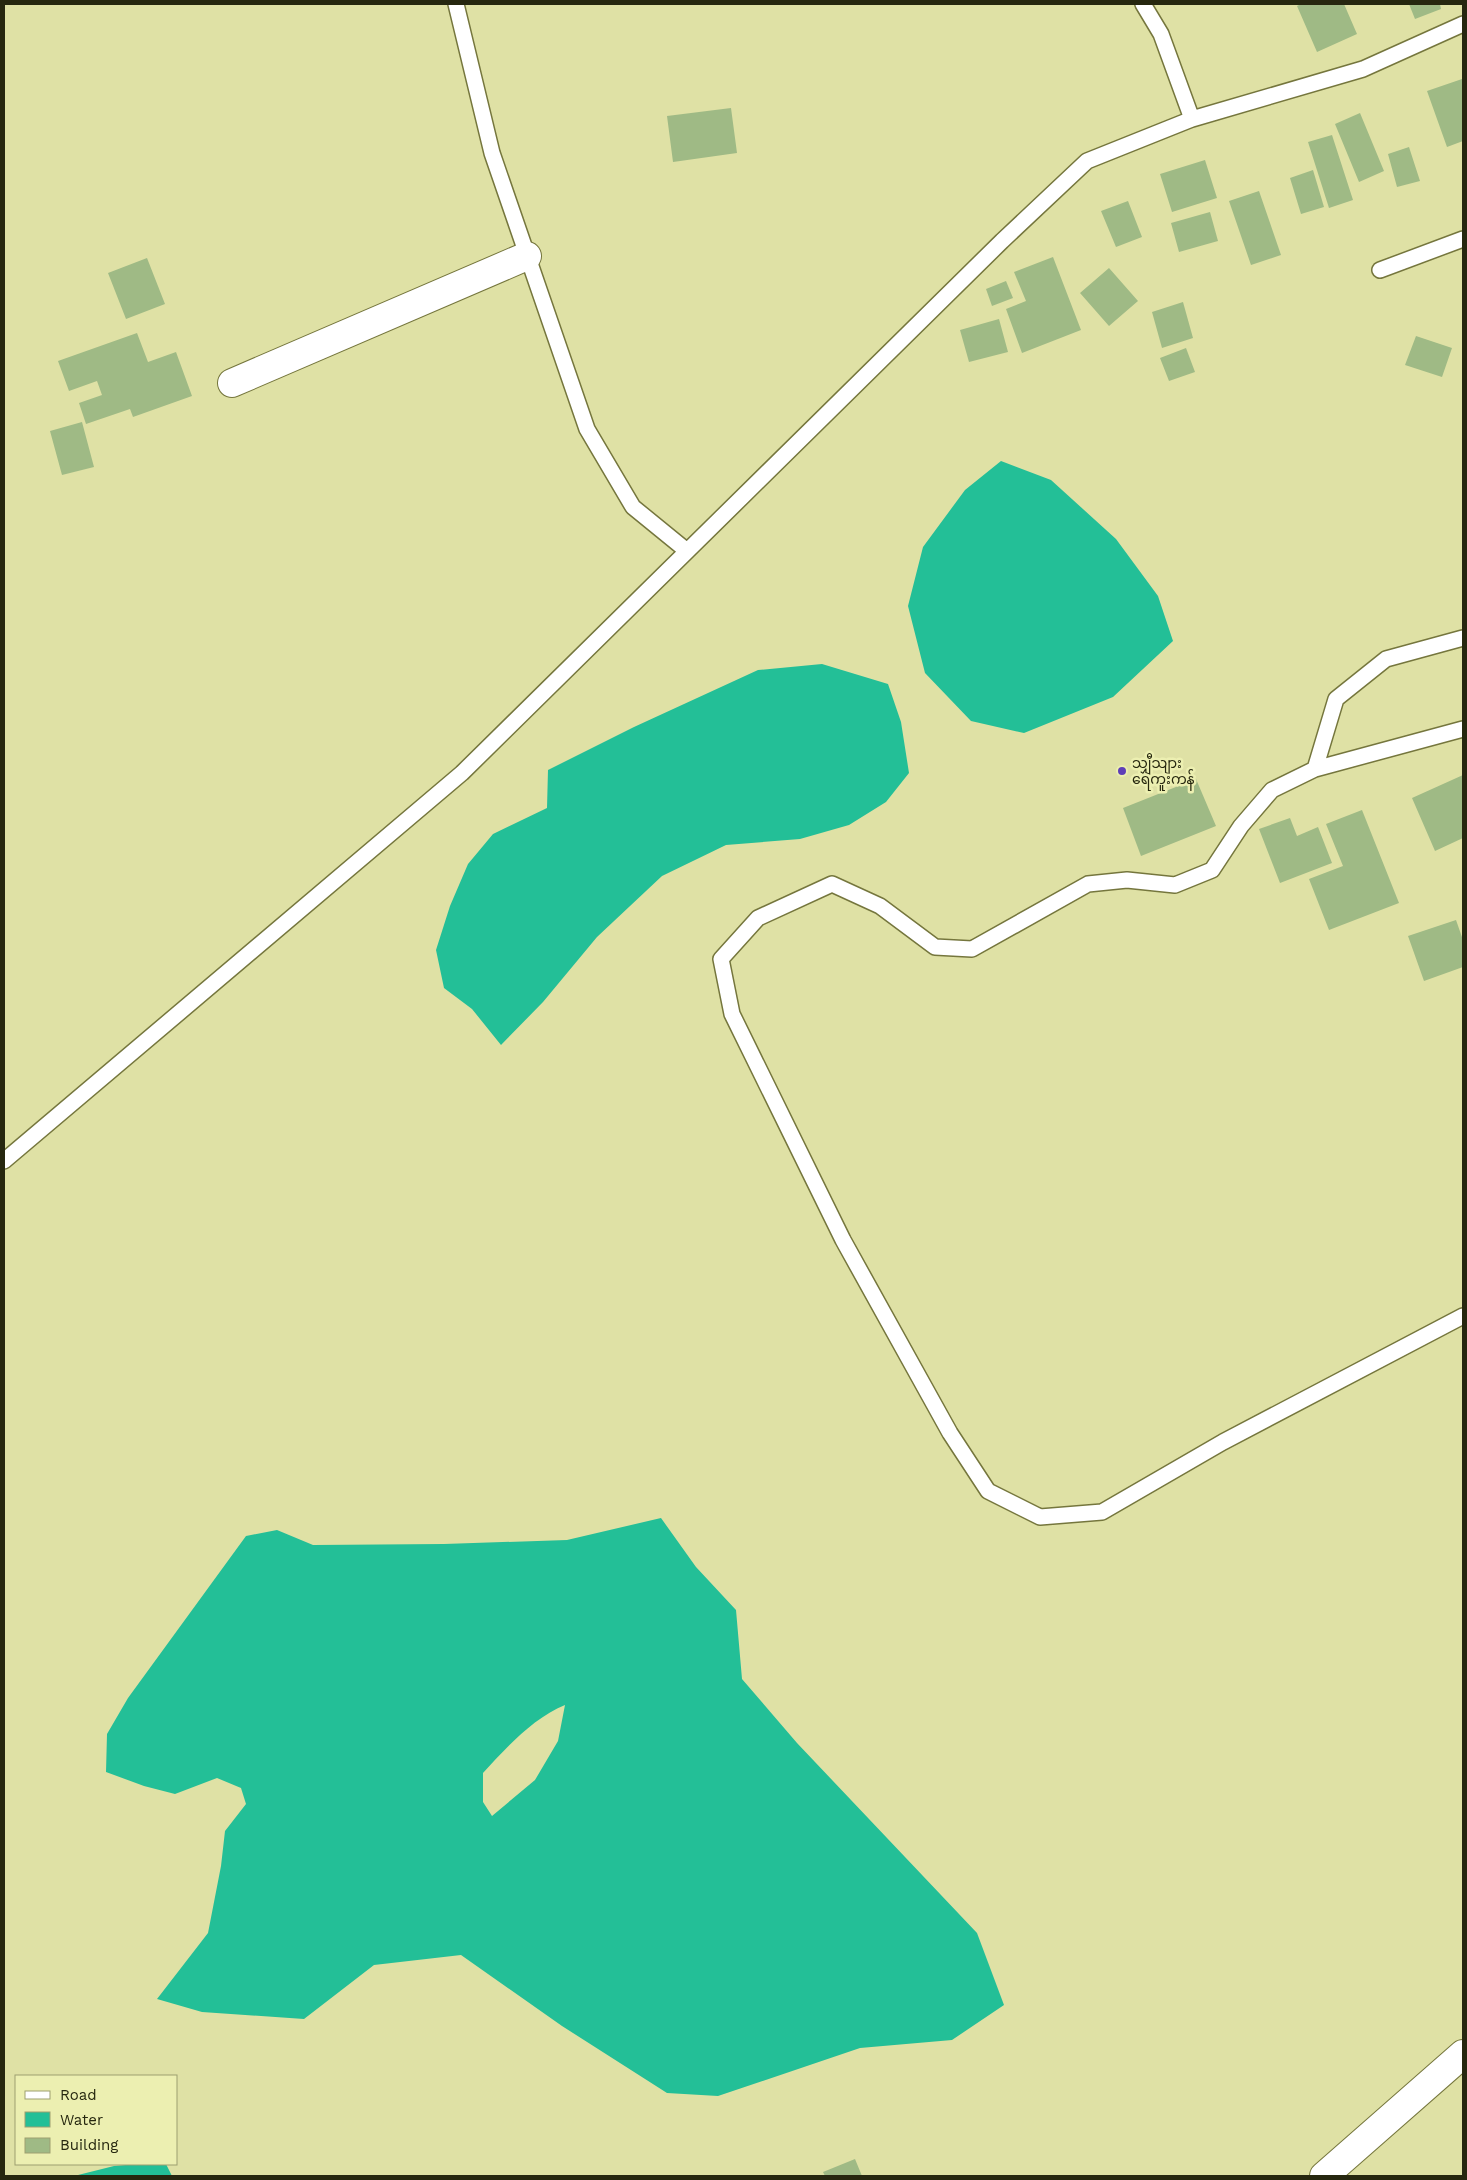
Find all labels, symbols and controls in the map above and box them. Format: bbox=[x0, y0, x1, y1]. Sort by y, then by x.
place label: သျှီသျား ရေကူးကန် bbox=[1132, 753, 1195, 791]
marker: သျှီသျား ရေကူးကန် bbox=[1116, 765, 1128, 777]
legend bbox=[15, 2075, 178, 2165]
text: Road bbox=[60, 2086, 97, 2104]
text: Water bbox=[60, 2111, 103, 2129]
text: Building bbox=[60, 2136, 118, 2154]

